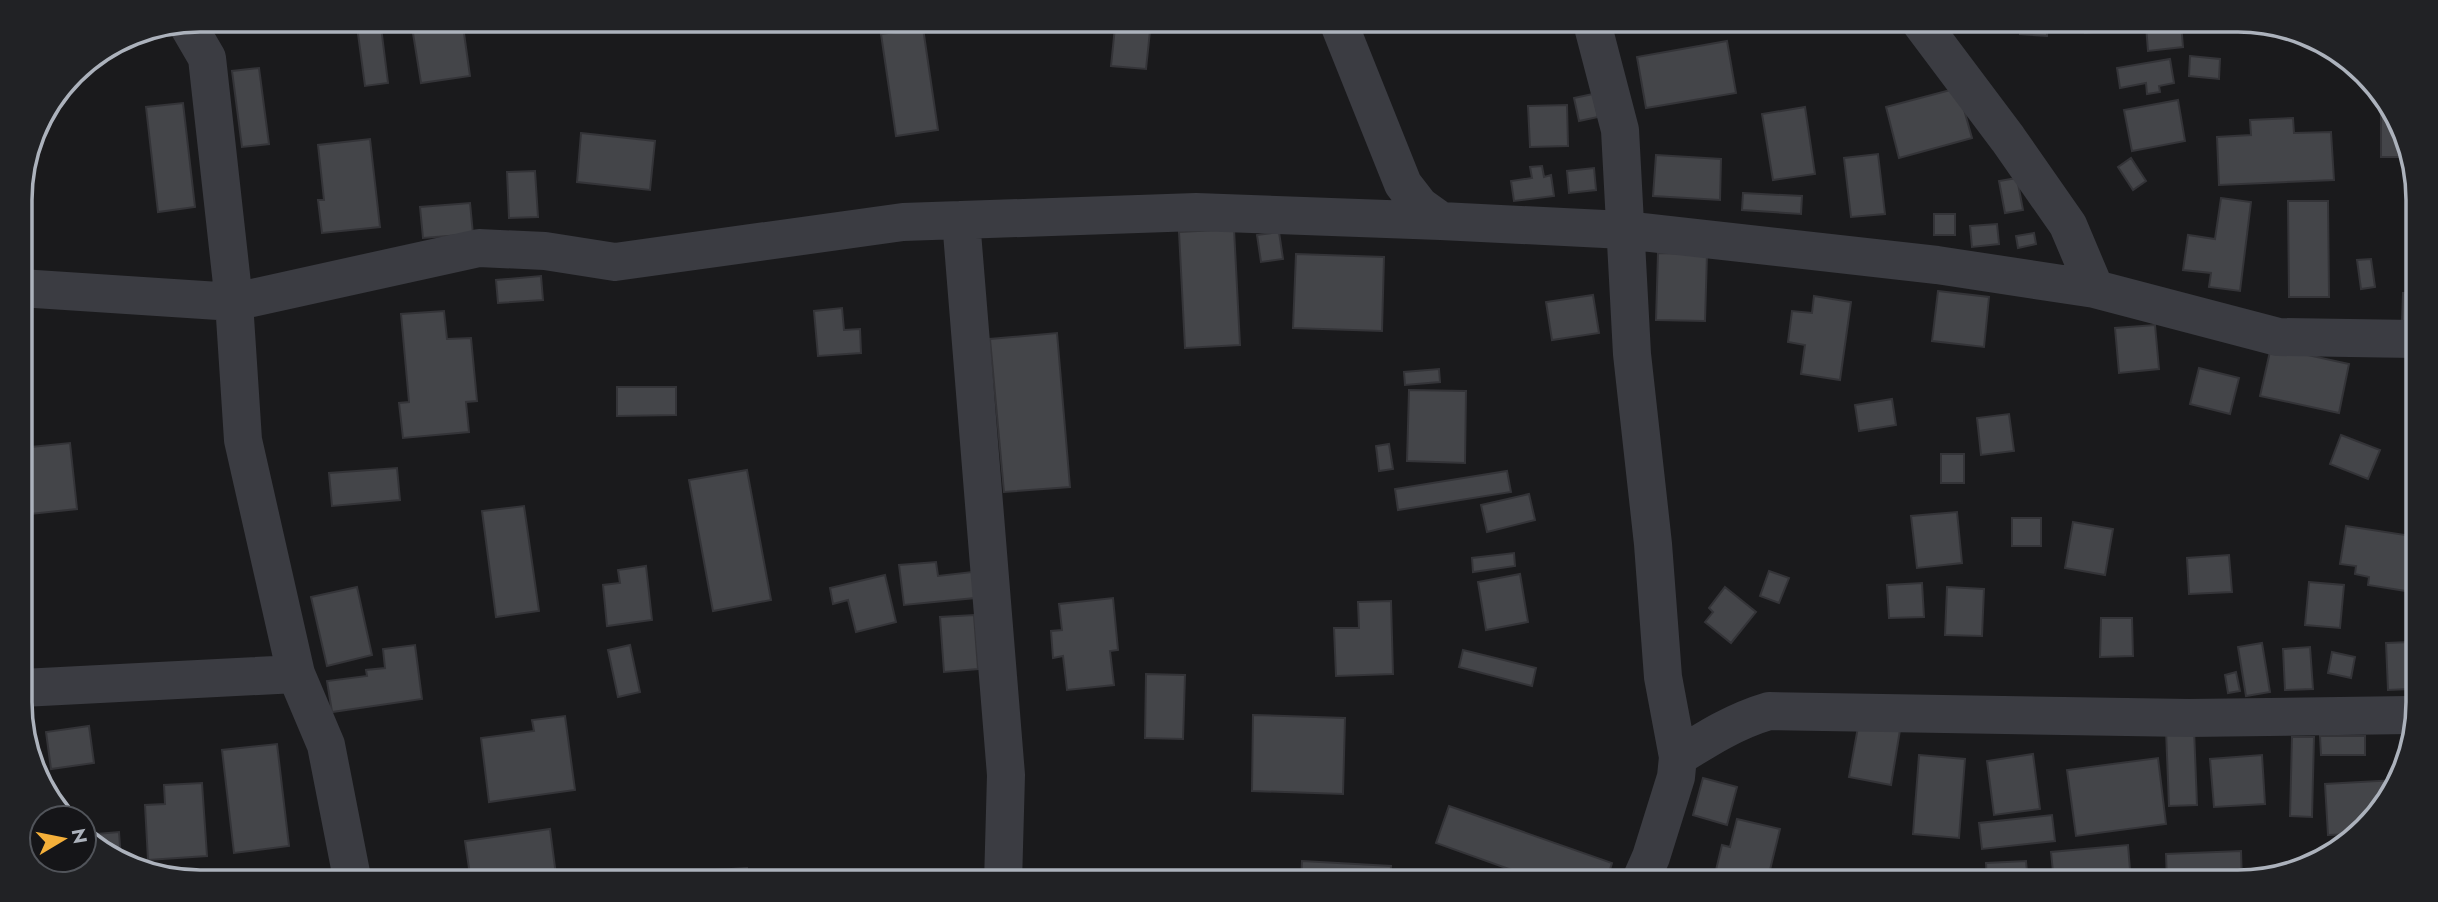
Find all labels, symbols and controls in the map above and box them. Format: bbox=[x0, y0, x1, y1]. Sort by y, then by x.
north arrow bbox=[28, 804, 98, 874]
text: N bbox=[65, 826, 94, 846]

